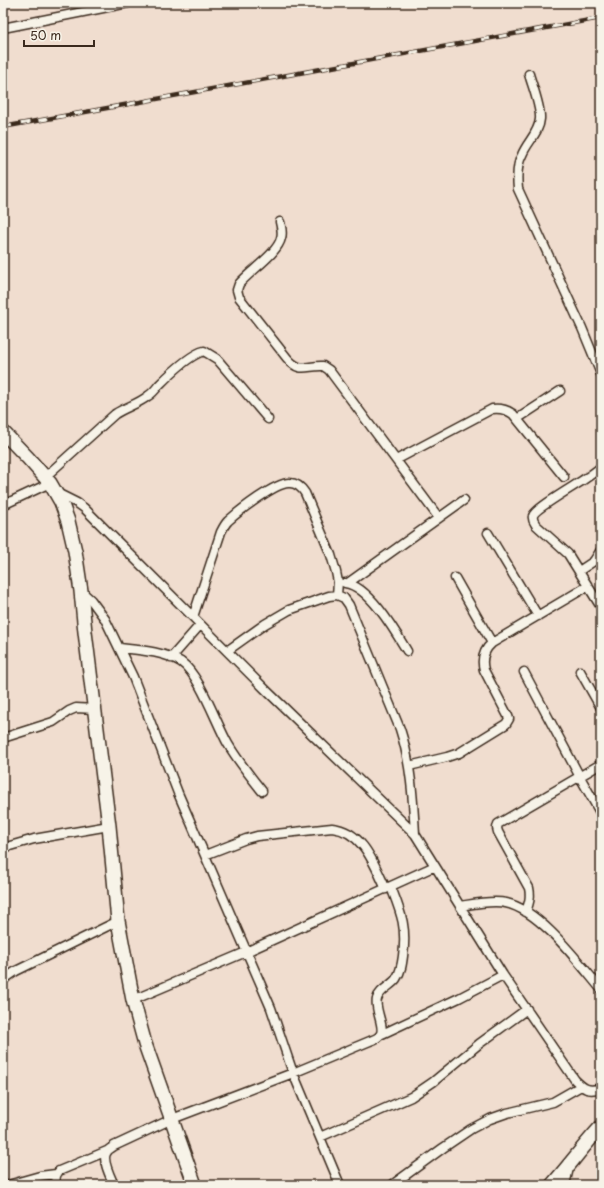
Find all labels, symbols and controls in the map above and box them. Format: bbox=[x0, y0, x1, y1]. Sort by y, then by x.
scale bar bbox=[24, 22, 94, 48]
text: 50 m bbox=[30, 26, 61, 44]

